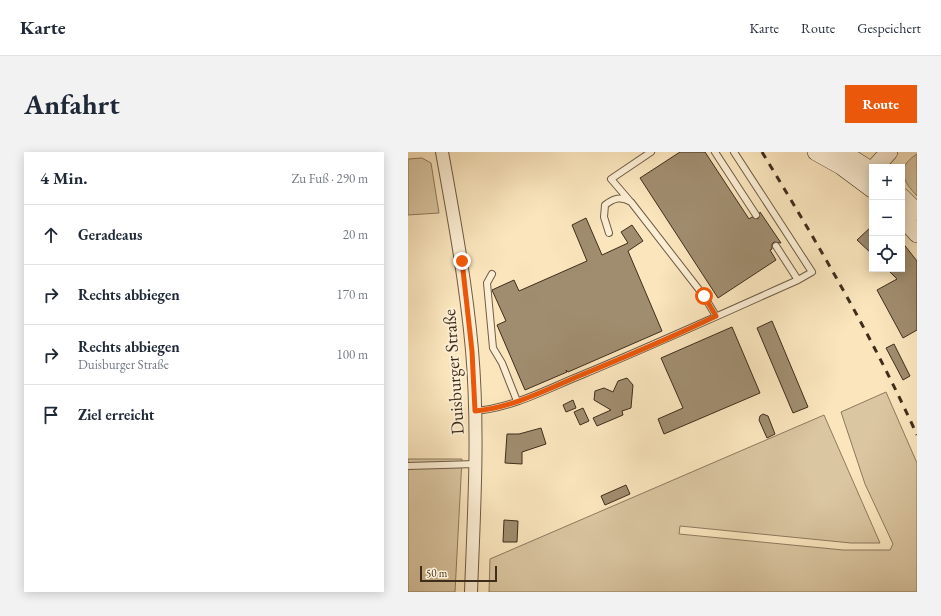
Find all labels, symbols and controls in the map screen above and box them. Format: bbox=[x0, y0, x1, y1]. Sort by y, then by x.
text: Karte bbox=[20, 15, 66, 40]
text: Karte bbox=[749, 19, 779, 37]
text: Route bbox=[801, 19, 835, 37]
text: Gespeichert bbox=[857, 19, 921, 37]
button: Route bbox=[845, 85, 917, 123]
text: Anfahrt bbox=[24, 86, 120, 122]
map controls bbox=[869, 164, 905, 272]
button: + bbox=[869, 164, 905, 200]
text: 4 Min. bbox=[40, 167, 87, 189]
text: Zu Fuß · 290 m bbox=[291, 170, 368, 187]
button: − bbox=[869, 200, 905, 236]
icon: ahead bbox=[40, 224, 62, 246]
text: Geradeaus bbox=[78, 225, 142, 244]
text: 20 m bbox=[343, 226, 368, 243]
button: locate bbox=[869, 236, 905, 272]
route end bbox=[453, 252, 471, 270]
icon: right bbox=[40, 284, 62, 306]
text: Rechts abbiegen bbox=[78, 285, 180, 304]
text: 170 m bbox=[337, 286, 368, 303]
route start bbox=[695, 287, 713, 305]
street label: Duisburger Straße bbox=[437, 308, 469, 436]
text: Rechts abbiegen bbox=[78, 337, 180, 356]
icon: right bbox=[40, 344, 62, 366]
text: 100 m bbox=[337, 346, 368, 363]
text: Duisburger Straße bbox=[78, 356, 169, 373]
icon: arrive bbox=[40, 404, 62, 426]
text: Ziel erreicht bbox=[78, 405, 154, 424]
scale bar bbox=[420, 564, 497, 583]
text: 50 m bbox=[426, 566, 447, 580]

